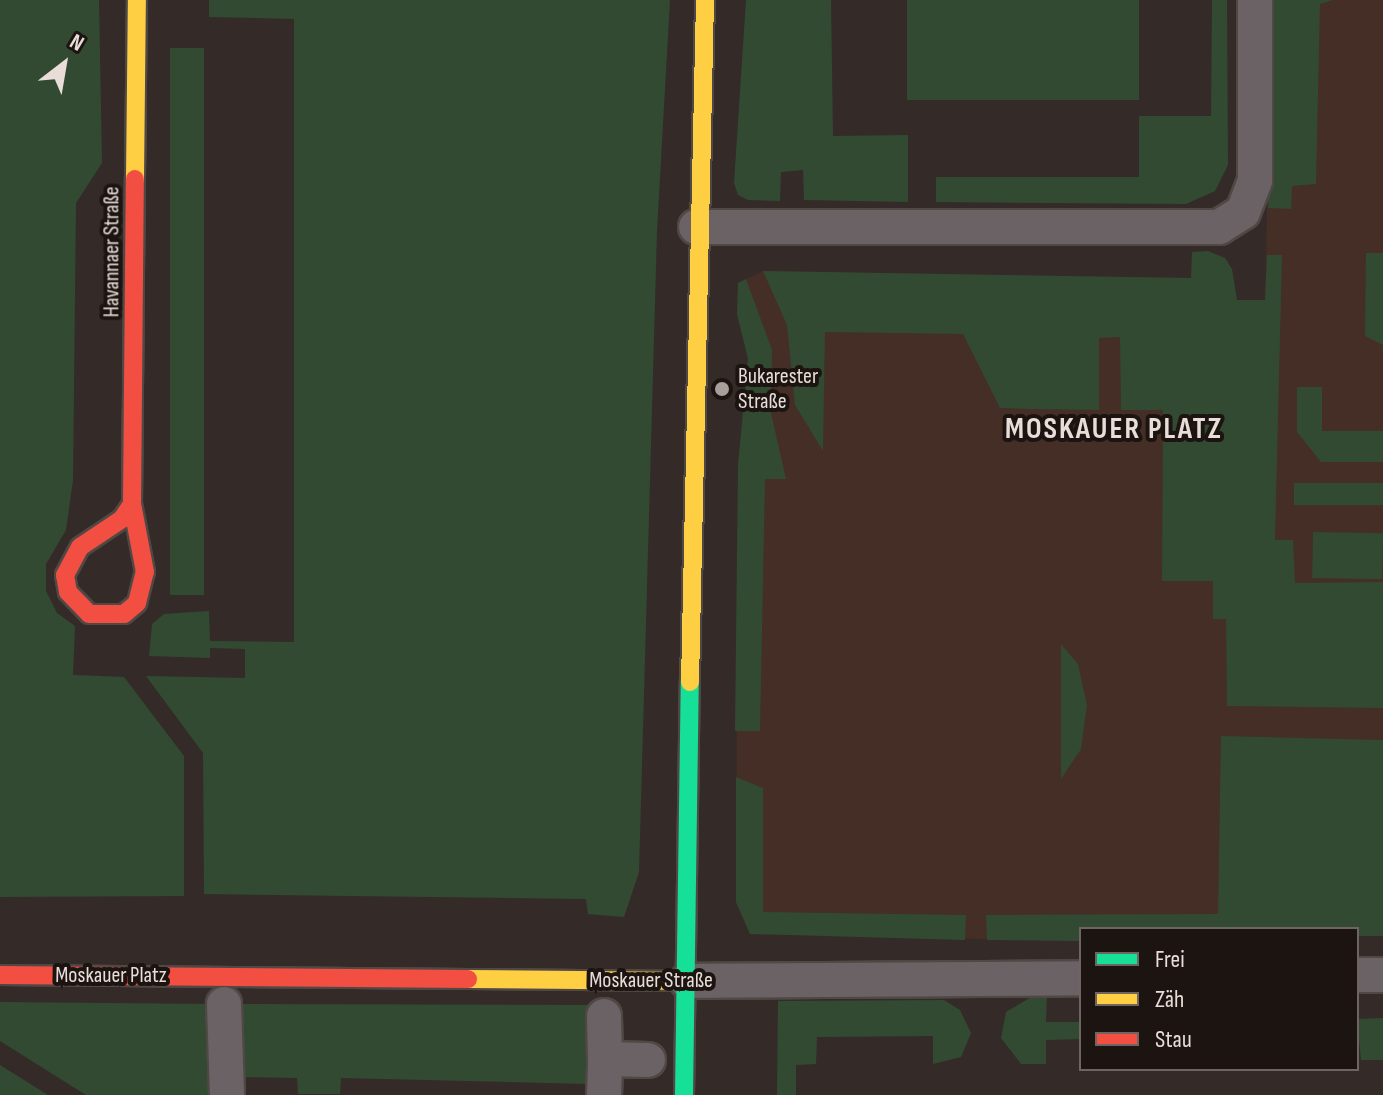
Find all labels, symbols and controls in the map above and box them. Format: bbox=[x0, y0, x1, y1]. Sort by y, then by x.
north arrow bbox=[24, 24, 104, 104]
text: N bbox=[65, 28, 89, 58]
street label: Havannaer Straße bbox=[99, 187, 125, 317]
place label: Bukarester Straße bbox=[738, 363, 818, 414]
marker: Bukarester Straße bbox=[713, 380, 731, 398]
district label: MOSKAUER PLATZ bbox=[1005, 411, 1223, 447]
legend bbox=[1079, 927, 1359, 1071]
text: Frei bbox=[1155, 945, 1185, 974]
street label: Moskauer Platz bbox=[55, 963, 167, 989]
street label: Moskauer Straße bbox=[589, 968, 713, 994]
text: Zäh bbox=[1155, 985, 1184, 1014]
text: Stau bbox=[1155, 1025, 1192, 1054]

